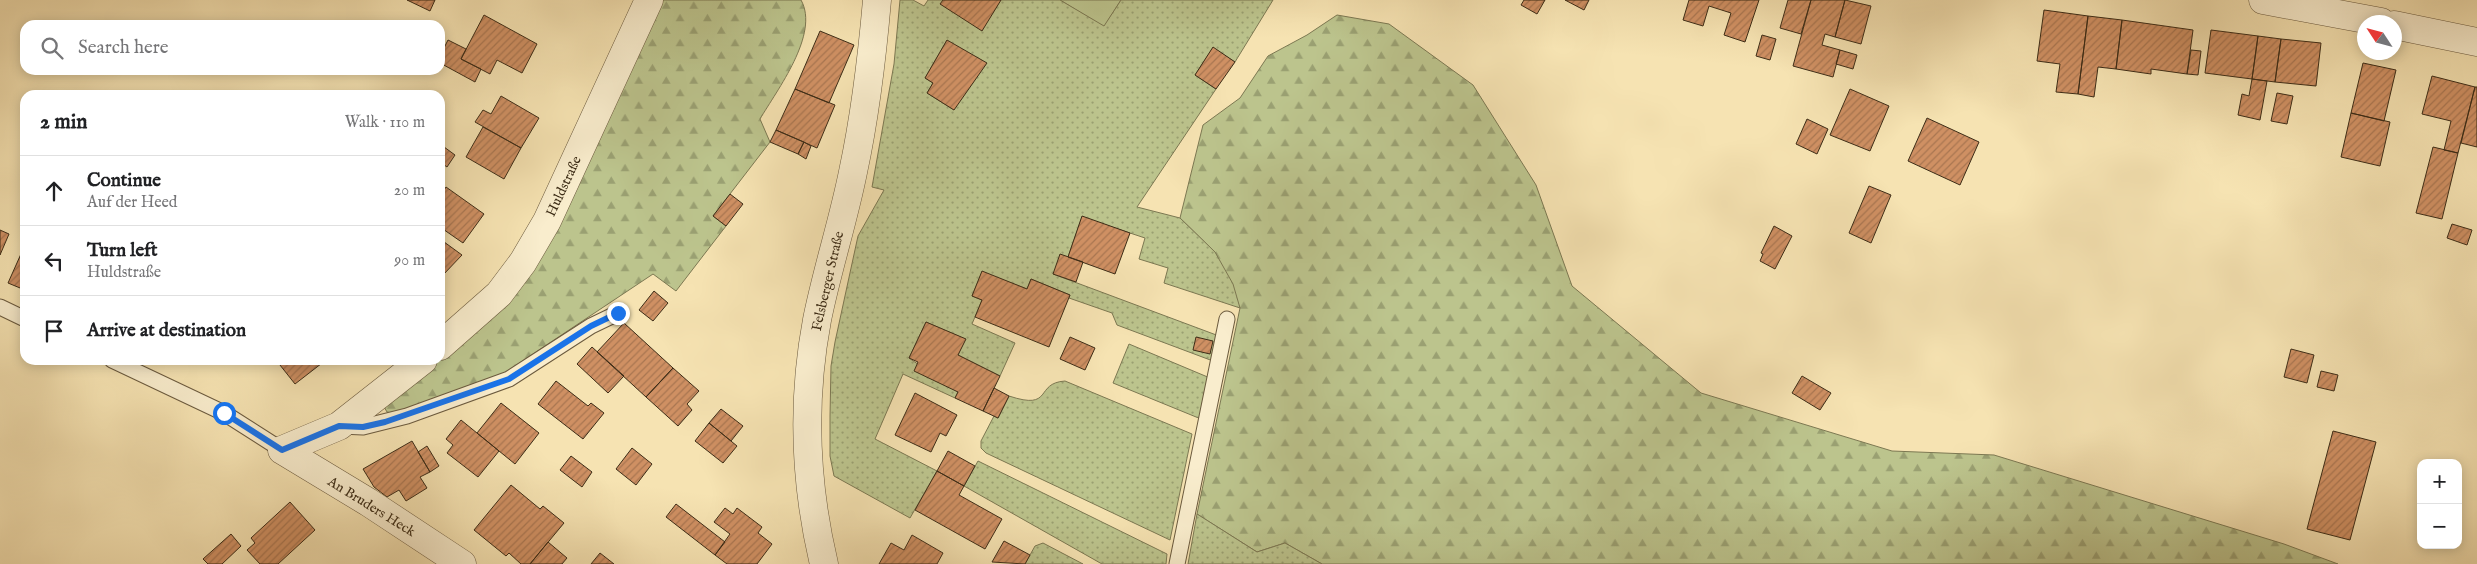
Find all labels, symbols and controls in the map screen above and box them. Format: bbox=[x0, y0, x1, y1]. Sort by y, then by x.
north arrow bbox=[2357, 15, 2402, 60]
search box bbox=[20, 20, 445, 75]
icon: search bbox=[38, 34, 66, 62]
text: Search here bbox=[78, 36, 169, 60]
text: 2 min bbox=[40, 109, 87, 136]
text: Walk · 110 m bbox=[345, 113, 425, 133]
street label: Huldstraße bbox=[542, 153, 586, 220]
text: Continue bbox=[87, 169, 161, 193]
icon: ahead bbox=[40, 177, 68, 205]
text: 20 m bbox=[394, 181, 425, 201]
text: Auf der Heed bbox=[87, 193, 177, 213]
street label: Felsberger Straße bbox=[808, 229, 848, 333]
text: Turn left bbox=[87, 239, 158, 263]
icon: left bbox=[40, 247, 68, 275]
text: 90 m bbox=[394, 251, 425, 271]
text: Huldstraße bbox=[87, 263, 161, 283]
route end bbox=[607, 302, 630, 325]
icon: arrive bbox=[40, 317, 68, 345]
text: Arrive at destination bbox=[87, 319, 246, 343]
route start bbox=[213, 402, 236, 425]
map controls bbox=[2417, 459, 2462, 549]
button: + bbox=[2417, 459, 2462, 504]
street label: An Bruders Heck bbox=[323, 472, 419, 541]
button: − bbox=[2417, 504, 2462, 549]

